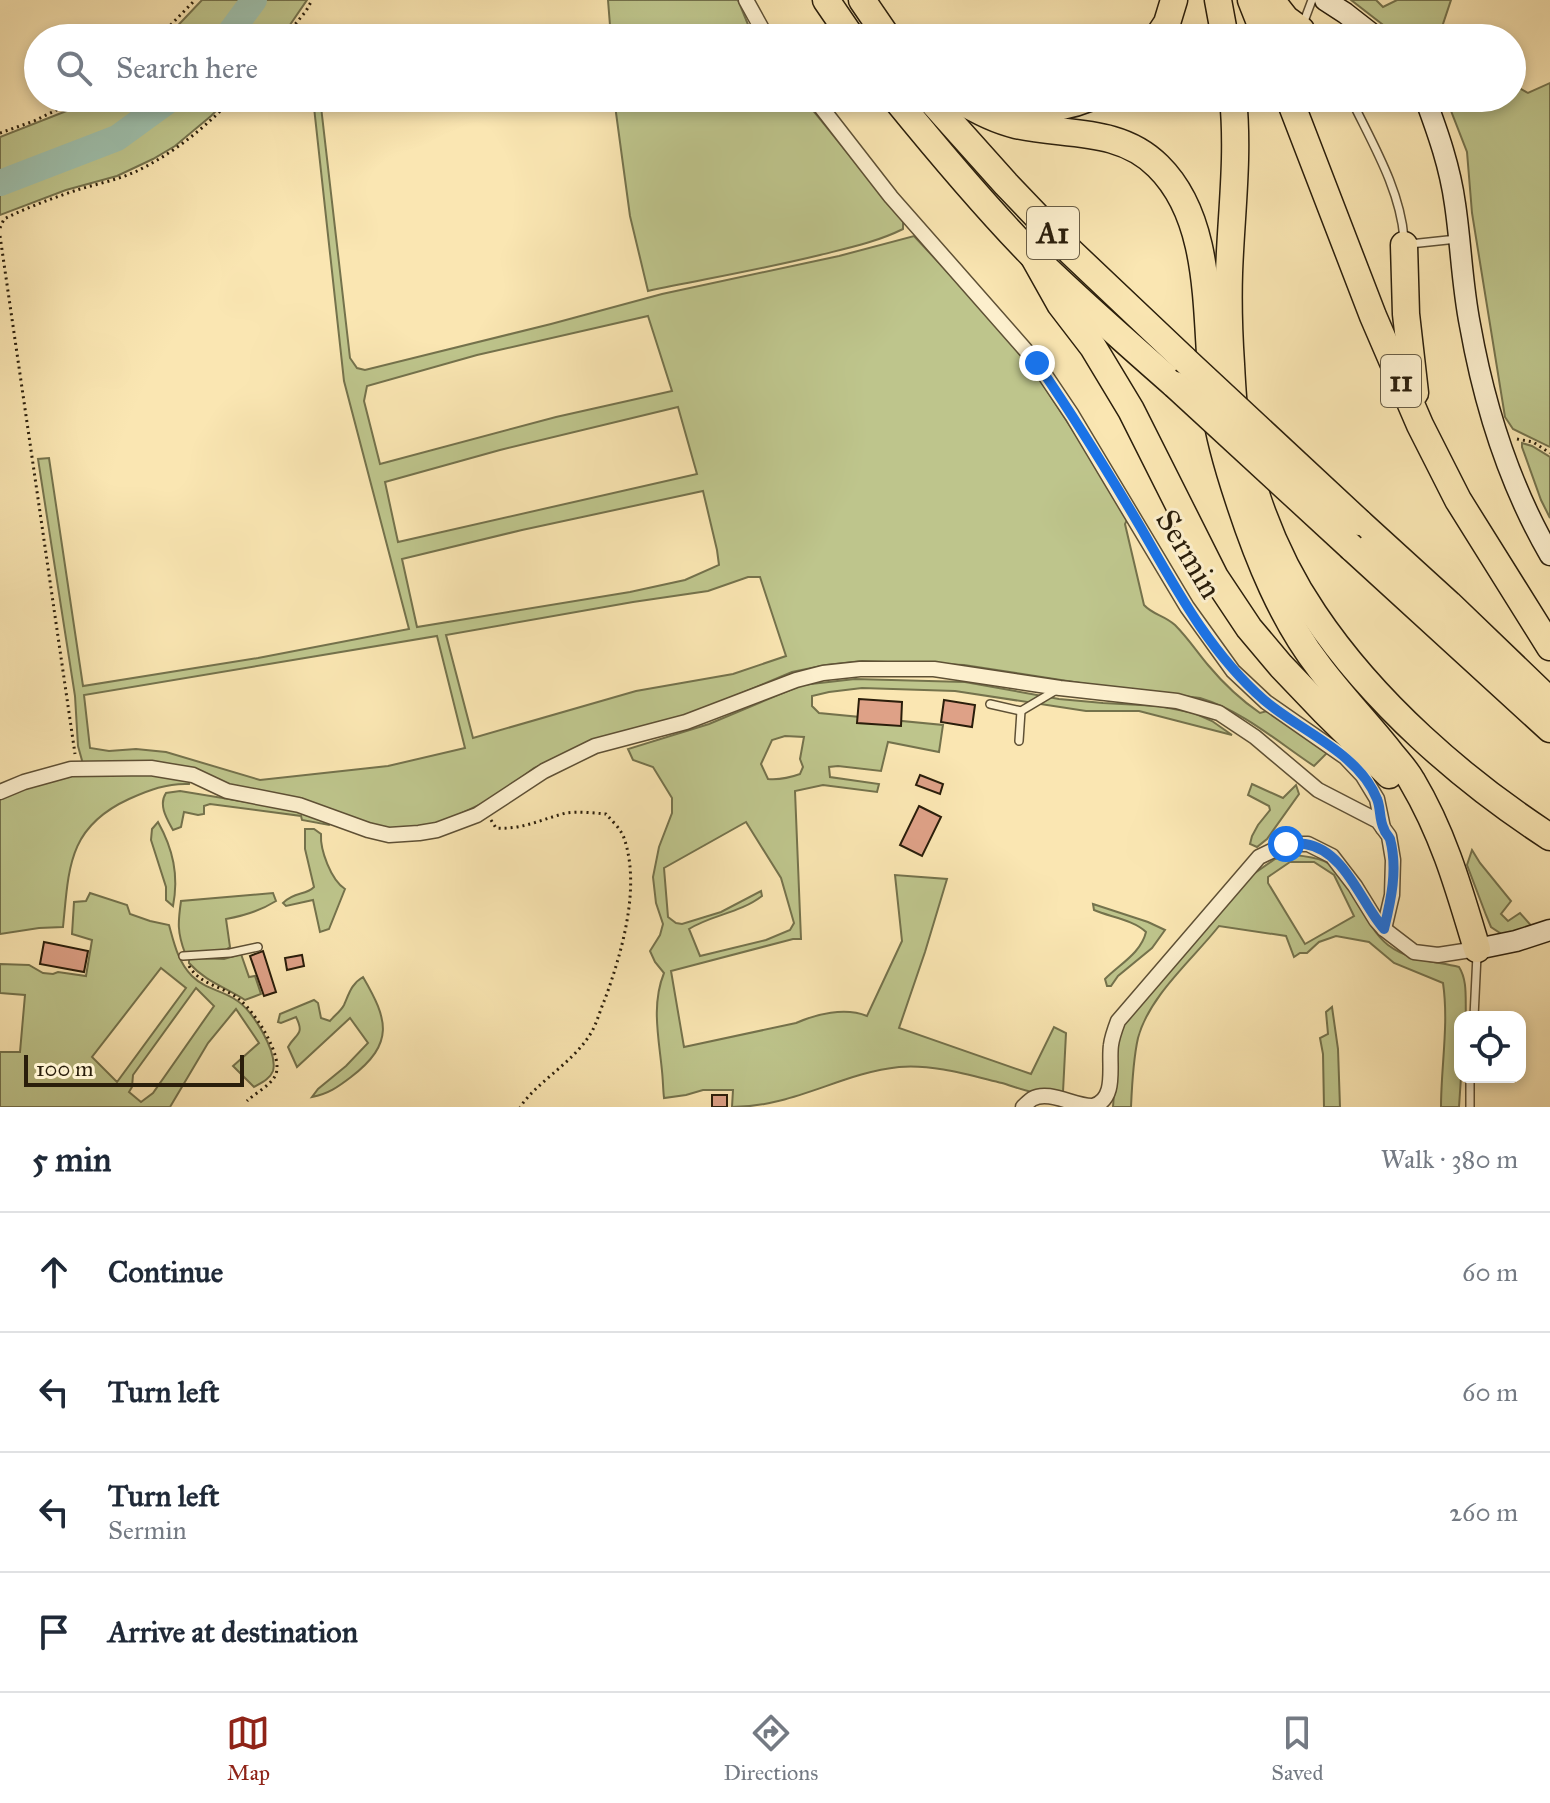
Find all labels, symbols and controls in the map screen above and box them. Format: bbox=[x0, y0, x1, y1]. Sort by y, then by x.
search box bbox=[24, 24, 1526, 112]
icon: search bbox=[52, 46, 96, 90]
text: Search here bbox=[116, 50, 258, 86]
road number: A1 bbox=[1027, 207, 1079, 259]
route end bbox=[1019, 345, 1055, 381]
road number: 11 bbox=[1381, 355, 1421, 407]
street label: Sermin bbox=[1147, 502, 1231, 606]
route start bbox=[1268, 826, 1304, 862]
map controls bbox=[1454, 1011, 1526, 1083]
button: locate bbox=[1454, 1011, 1526, 1083]
scale bar bbox=[24, 1051, 244, 1087]
text: 100 m bbox=[36, 1055, 93, 1082]
text: 5 min bbox=[32, 1139, 111, 1180]
text: Walk · 380 m bbox=[1381, 1143, 1518, 1175]
icon: ahead bbox=[32, 1250, 76, 1294]
text: Continue bbox=[108, 1254, 223, 1290]
text: 60 m bbox=[1462, 1256, 1518, 1288]
icon: left bbox=[32, 1370, 76, 1414]
text: Turn left bbox=[108, 1374, 219, 1410]
text: 60 m bbox=[1462, 1376, 1518, 1408]
text: Turn left bbox=[108, 1478, 219, 1514]
icon: left bbox=[32, 1490, 76, 1534]
text: 260 m bbox=[1449, 1496, 1518, 1528]
text: Sermin bbox=[108, 1514, 187, 1546]
icon: arrive bbox=[32, 1610, 76, 1654]
text: Arrive at destination bbox=[108, 1614, 358, 1650]
tab: Map bbox=[226, 1711, 270, 1786]
tab: Directions bbox=[723, 1711, 818, 1786]
tab: Saved bbox=[1271, 1711, 1323, 1786]

